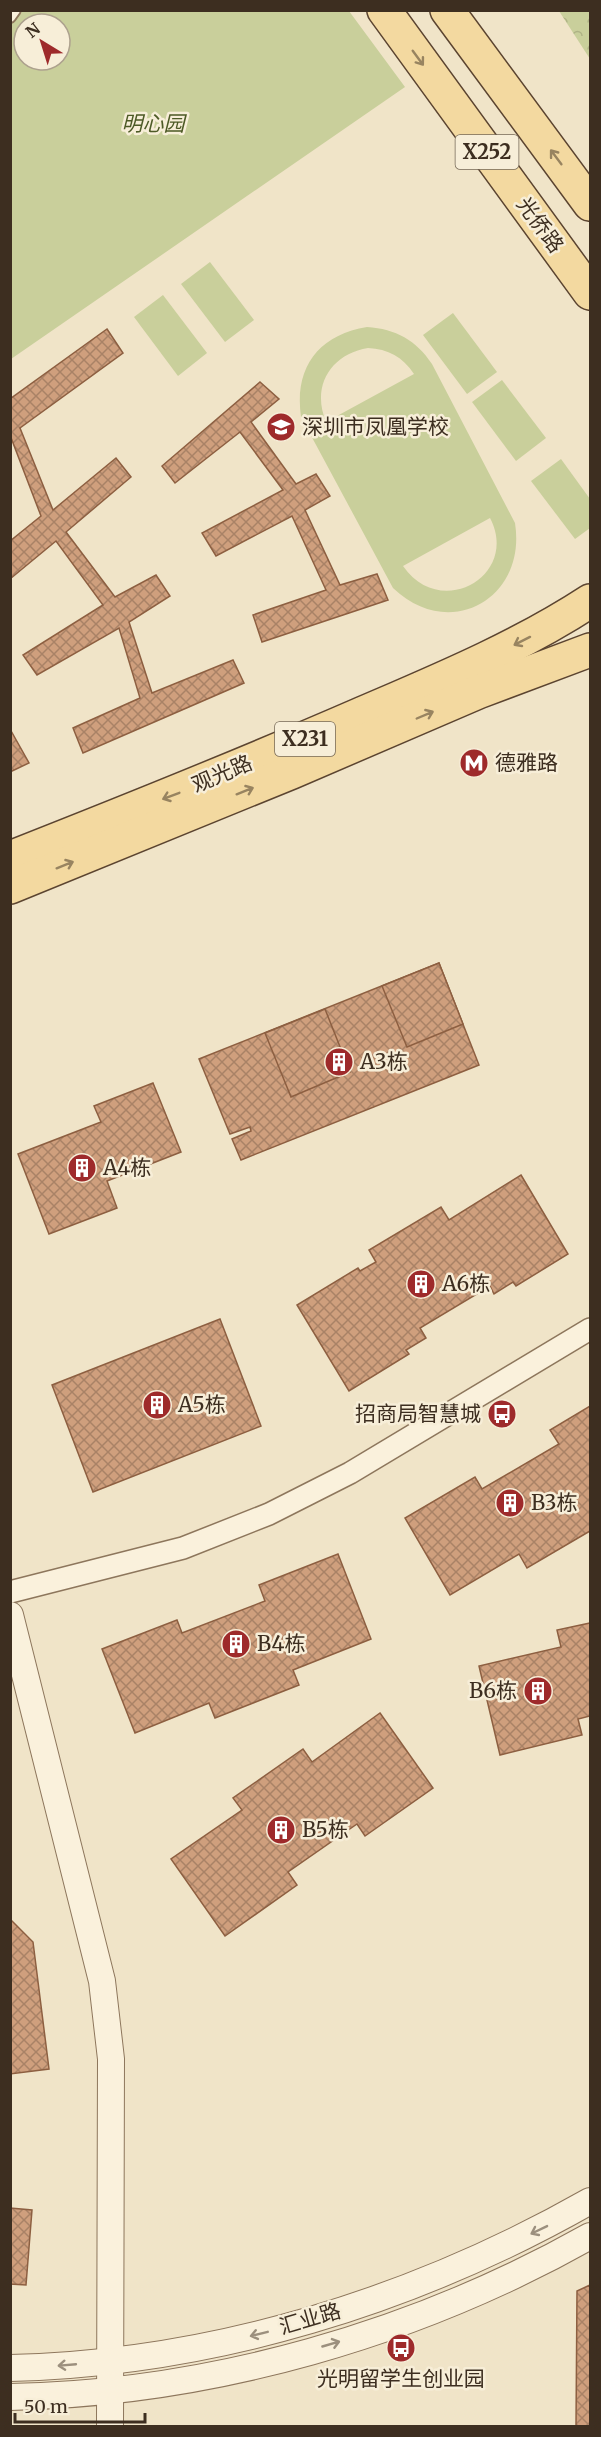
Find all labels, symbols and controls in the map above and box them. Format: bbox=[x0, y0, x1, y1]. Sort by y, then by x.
north arrow bbox=[12, 12, 72, 72]
text: N bbox=[22, 18, 44, 42]
one-way arrow bbox=[411, 50, 424, 66]
park label: 明心园 bbox=[122, 110, 187, 137]
road number: X252 bbox=[456, 135, 518, 169]
one-way arrow bbox=[549, 149, 562, 165]
street label: 光侨路 bbox=[511, 191, 570, 258]
school or university icon: 深圳市凤凰学校 bbox=[265, 411, 297, 443]
place label: 深圳市凤凰学校 bbox=[302, 413, 449, 440]
one-way arrow bbox=[514, 635, 531, 647]
one-way arrow bbox=[415, 709, 433, 720]
road number: X231 bbox=[275, 722, 335, 756]
metro station icon: 德雅路 bbox=[458, 747, 490, 779]
street label: 观光路 bbox=[188, 749, 256, 798]
place label: 德雅路 bbox=[495, 749, 558, 776]
one-way arrow bbox=[235, 785, 254, 796]
one-way arrow bbox=[162, 791, 180, 802]
one-way arrow bbox=[55, 859, 73, 870]
building icon: A3栋 bbox=[323, 1046, 355, 1078]
place label: A3栋 bbox=[359, 1048, 408, 1075]
building icon: A4栋 bbox=[66, 1152, 98, 1184]
place label: A4栋 bbox=[102, 1154, 151, 1181]
building icon: A6栋 bbox=[405, 1268, 437, 1300]
place label: A6栋 bbox=[441, 1270, 490, 1297]
building icon: A5栋 bbox=[141, 1389, 173, 1421]
place label: A5栋 bbox=[177, 1391, 226, 1418]
bus stop icon: 招商局智慧城 bbox=[486, 1398, 518, 1430]
place label: 招商局智慧城 bbox=[355, 1400, 481, 1427]
building icon: B3栋 bbox=[494, 1487, 526, 1519]
place label: B3栋 bbox=[531, 1489, 578, 1516]
building icon: B4栋 bbox=[220, 1628, 252, 1660]
place label: B4栋 bbox=[257, 1630, 305, 1657]
building icon: B6栋 bbox=[522, 1675, 554, 1707]
place label: B6栋 bbox=[469, 1677, 517, 1704]
building icon: B5栋 bbox=[265, 1814, 297, 1846]
place label: B5栋 bbox=[302, 1816, 349, 1843]
one-way arrow bbox=[531, 2224, 549, 2236]
street label: 汇业路 bbox=[276, 2297, 344, 2340]
one-way arrow bbox=[249, 2328, 268, 2340]
bus stop icon: 光明留学生创业园 bbox=[385, 2332, 417, 2364]
one-way arrow bbox=[321, 2338, 340, 2349]
one-way arrow bbox=[57, 2360, 77, 2371]
place label: 光明留学生创业园 bbox=[317, 2365, 485, 2392]
scale bar bbox=[15, 2386, 146, 2424]
text: 50 m bbox=[24, 2395, 68, 2418]

